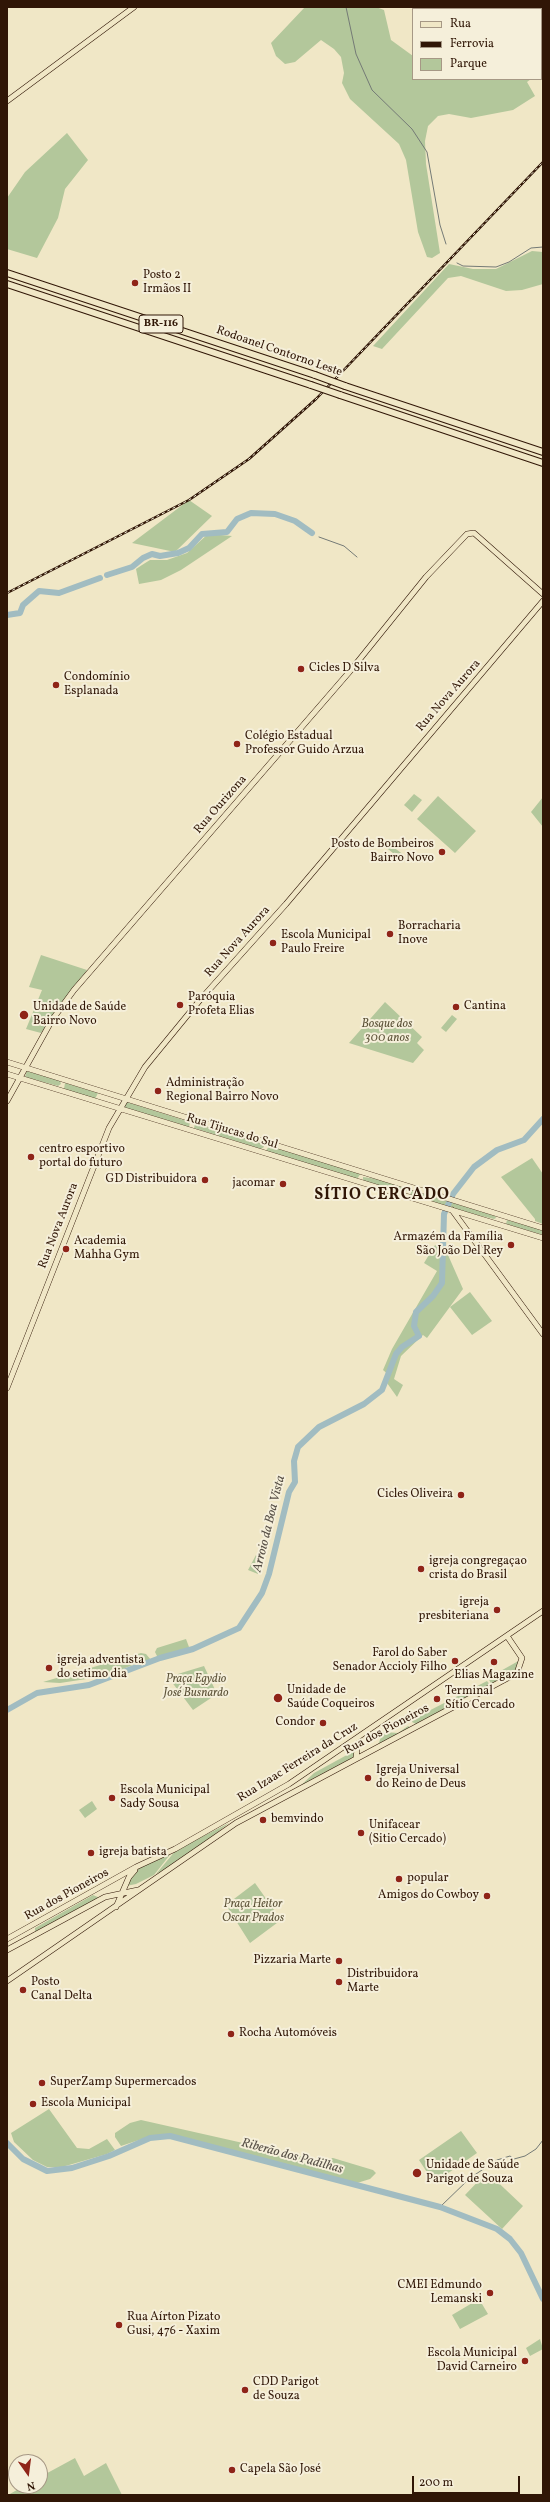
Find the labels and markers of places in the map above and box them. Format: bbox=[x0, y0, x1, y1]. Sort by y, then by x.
place label: Posto 2 Irmãos II bbox=[143, 269, 191, 297]
marker: Posto 2 Irmãos II bbox=[130, 278, 140, 288]
place label: Cicles D Silva bbox=[309, 662, 380, 676]
marker: Cicles D Silva bbox=[296, 664, 306, 674]
place label: Condomínio Esplanada bbox=[64, 671, 130, 699]
marker: Condomínio Esplanada bbox=[51, 680, 61, 690]
place label: Colégio Estadual Professor Guido Arzua bbox=[245, 730, 364, 758]
marker: Colégio Estadual Professor Guido Arzua bbox=[232, 739, 242, 749]
place label: Posto de Bombeiros Bairro Novo bbox=[331, 838, 434, 866]
marker: Posto de Bombeiros Bairro Novo bbox=[437, 847, 447, 857]
place label: Borracharia Inove bbox=[398, 920, 461, 948]
place label: Escola Municipal Paulo Freire bbox=[281, 929, 371, 957]
marker: Borracharia Inove bbox=[385, 929, 395, 939]
marker: Escola Municipal Paulo Freire bbox=[268, 938, 278, 948]
place label: Paróquia Profeta Elias bbox=[188, 991, 254, 1019]
marker: Paróquia Profeta Elias bbox=[175, 1000, 185, 1010]
place label: Cantina bbox=[464, 1000, 506, 1014]
place label: Unidade de Saúde Bairro Novo bbox=[33, 1001, 126, 1029]
marker: Cantina bbox=[451, 1002, 461, 1012]
marker: Unidade de Saúde Bairro Novo bbox=[18, 1009, 30, 1021]
place label: Administração Regional Bairro Novo bbox=[166, 1077, 279, 1105]
marker: Administração Regional Bairro Novo bbox=[153, 1086, 163, 1096]
place label: centro esportivo portal do futuro bbox=[39, 1143, 125, 1171]
marker: centro esportivo portal do futuro bbox=[26, 1152, 36, 1162]
place label: GD Distribuidora bbox=[106, 1173, 197, 1187]
marker: GD Distribuidora bbox=[200, 1175, 210, 1185]
place label: jacomar bbox=[232, 1177, 275, 1191]
marker: jacomar bbox=[278, 1179, 288, 1189]
place label: Armazém da Família São João Del Rey bbox=[394, 1231, 503, 1259]
place label: Academia Mahha Gym bbox=[74, 1235, 140, 1263]
marker: Armazém da Família São João Del Rey bbox=[506, 1240, 516, 1250]
marker: Academia Mahha Gym bbox=[61, 1244, 71, 1254]
place label: Cicles Oliveira bbox=[377, 1488, 453, 1502]
marker: Cicles Oliveira bbox=[456, 1490, 466, 1500]
place label: igreja congregaçao crista do Brasil bbox=[429, 1555, 527, 1583]
marker: igreja congregaçao crista do Brasil bbox=[416, 1564, 426, 1574]
place label: igreja presbiteriana bbox=[419, 1596, 489, 1624]
marker: igreja presbiteriana bbox=[492, 1605, 502, 1615]
place label: Farol do Saber Senador Accioly Filho bbox=[333, 1647, 447, 1675]
place label: igreja adventista do setimo dia bbox=[57, 1654, 144, 1682]
marker: Farol do Saber Senador Accioly Filho bbox=[450, 1656, 460, 1666]
marker: Elias Magazine bbox=[489, 1657, 499, 1667]
marker: igreja adventista do setimo dia bbox=[44, 1663, 54, 1673]
place label: Elias Magazine bbox=[454, 1669, 534, 1683]
place label: Unidade de Saúde Coqueiros bbox=[287, 1684, 375, 1712]
place label: Terminal Sítio Cercado bbox=[445, 1685, 515, 1713]
marker: Unidade de Saúde Coqueiros bbox=[272, 1692, 284, 1704]
marker: Terminal Sítio Cercado bbox=[432, 1694, 442, 1704]
place label: Condor bbox=[275, 1716, 315, 1730]
marker: Condor bbox=[318, 1718, 328, 1728]
place label: Igreja Universal do Reino de Deus bbox=[376, 1764, 466, 1792]
marker: Igreja Universal do Reino de Deus bbox=[363, 1773, 373, 1783]
place label: Escola Municipal Sady Sousa bbox=[120, 1784, 210, 1812]
marker: Escola Municipal Sady Sousa bbox=[107, 1793, 117, 1803]
place label: bemvindo bbox=[271, 1813, 324, 1827]
marker: bemvindo bbox=[258, 1815, 268, 1825]
place label: Unifacear (Sitio Cercado) bbox=[369, 1819, 446, 1847]
marker: Unifacear (Sitio Cercado) bbox=[356, 1828, 366, 1838]
place label: igreja batista bbox=[99, 1846, 167, 1860]
marker: igreja batista bbox=[86, 1848, 96, 1858]
place label: popular bbox=[407, 1872, 448, 1886]
marker: popular bbox=[394, 1874, 404, 1884]
place label: Amigos do Cowboy bbox=[378, 1889, 479, 1903]
marker: Amigos do Cowboy bbox=[482, 1891, 492, 1901]
place label: Pizzaria Marte bbox=[253, 1954, 331, 1968]
marker: Pizzaria Marte bbox=[334, 1956, 344, 1966]
place label: Distribuidora Marte bbox=[347, 1968, 418, 1996]
place label: Posto Canal Delta bbox=[31, 1976, 92, 2004]
marker: Distribuidora Marte bbox=[334, 1977, 344, 1987]
marker: Posto Canal Delta bbox=[18, 1985, 28, 1995]
place label: Rocha Automóveis bbox=[239, 2027, 337, 2041]
marker: Rocha Automóveis bbox=[226, 2029, 236, 2039]
place label: SuperZamp Supermercados bbox=[50, 2076, 196, 2090]
marker: SuperZamp Supermercados bbox=[37, 2078, 47, 2088]
place label: Escola Municipal bbox=[41, 2097, 131, 2111]
marker: Escola Municipal bbox=[28, 2099, 38, 2109]
place label: Unidade de Saúde Parigot de Souza bbox=[426, 2159, 519, 2187]
marker: Unidade de Saúde Parigot de Souza bbox=[411, 2167, 423, 2179]
place label: CMEI Edmundo Lemanski bbox=[397, 2279, 482, 2307]
marker: CMEI Edmundo Lemanski bbox=[485, 2288, 495, 2298]
place label: Rua Aírton Pizato Gusi, 476 - Xaxim bbox=[127, 2311, 220, 2339]
marker: Rua Aírton Pizato Gusi, 476 - Xaxim bbox=[114, 2320, 124, 2330]
place label: Escola Municipal David Carneiro bbox=[427, 2347, 517, 2375]
marker: Escola Municipal David Carneiro bbox=[520, 2356, 530, 2366]
place label: CDD Parigot de Souza bbox=[253, 2376, 319, 2404]
marker: CDD Parigot de Souza bbox=[240, 2385, 250, 2395]
place label: Capela São José bbox=[240, 2463, 321, 2477]
marker: Capela São José bbox=[227, 2465, 237, 2475]

